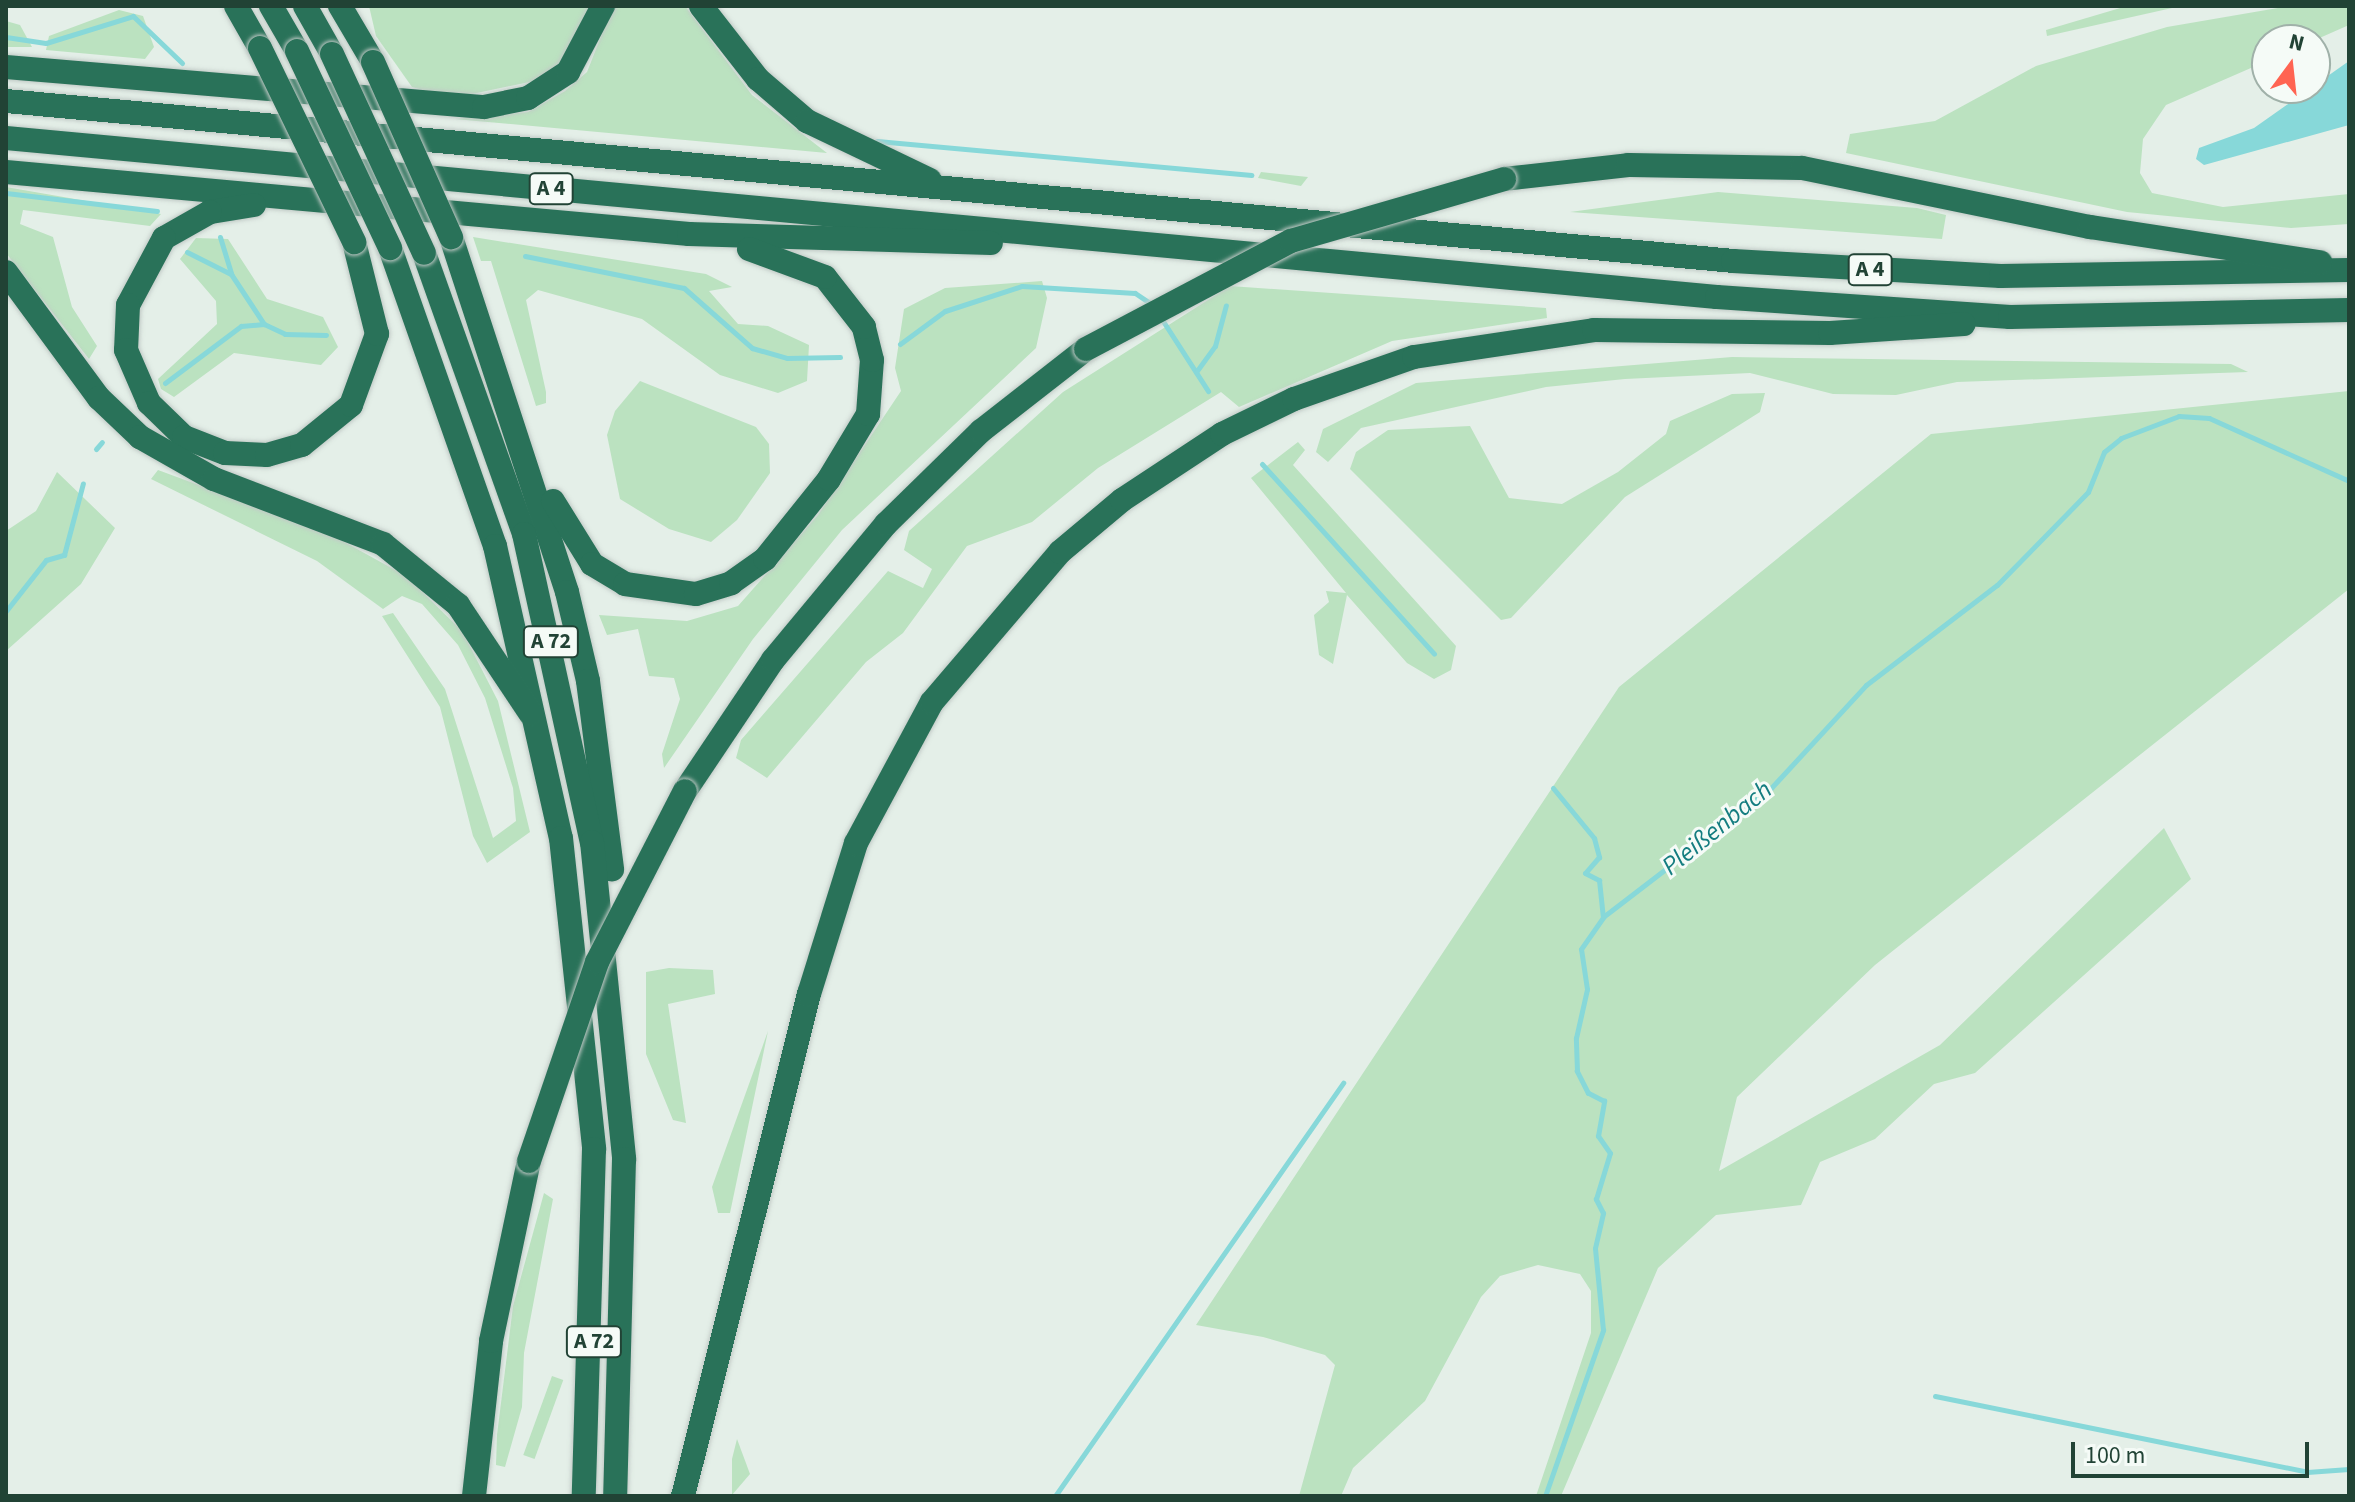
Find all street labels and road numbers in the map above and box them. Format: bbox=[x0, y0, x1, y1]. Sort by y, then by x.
road number: A 4 bbox=[527, 171, 575, 207]
road number: A 4 bbox=[1846, 252, 1894, 288]
road number: A 72 bbox=[521, 624, 581, 660]
road number: A 72 bbox=[564, 1324, 624, 1360]

